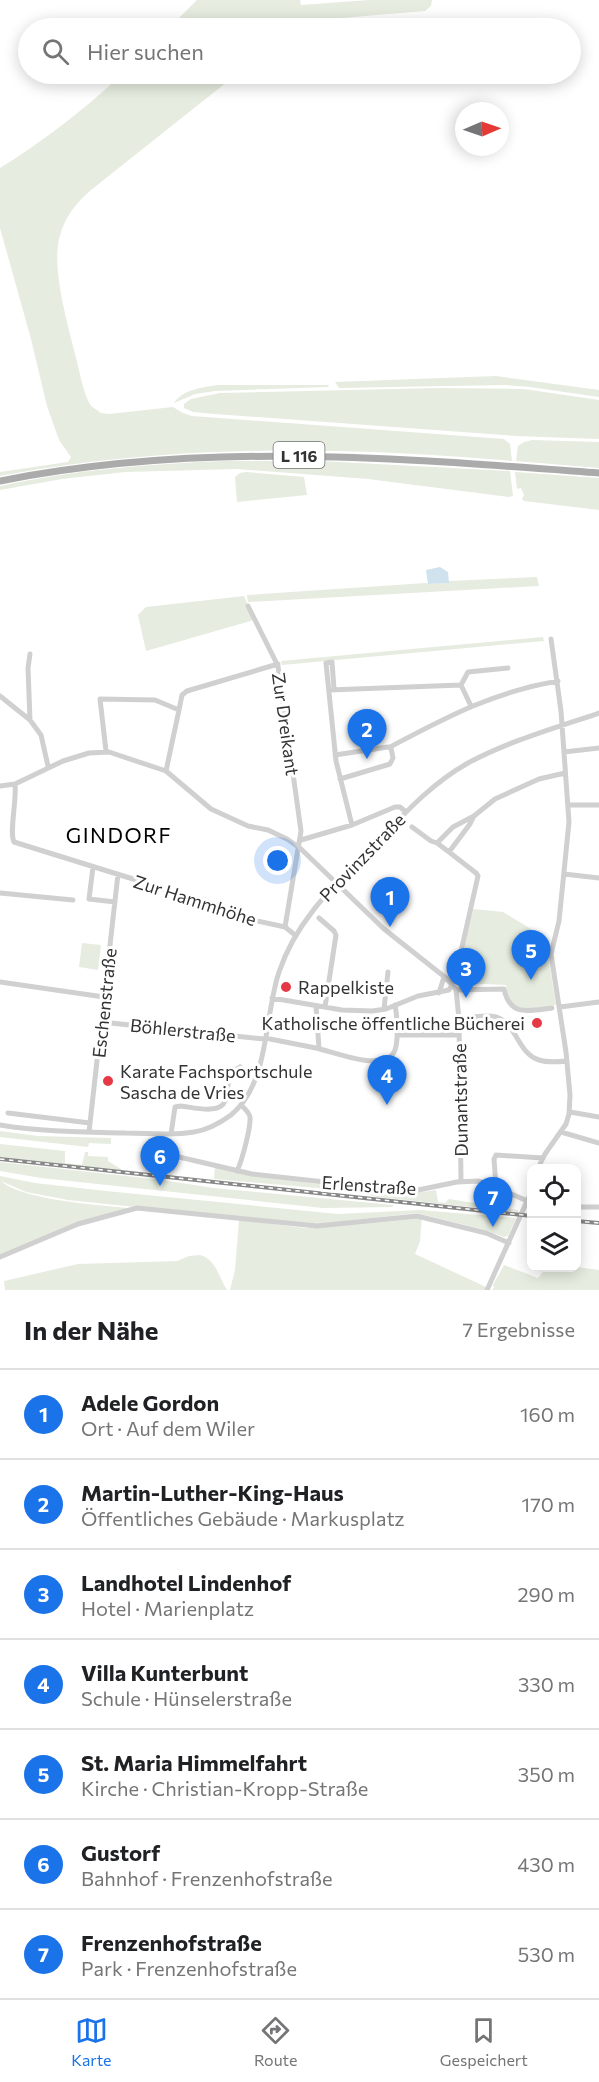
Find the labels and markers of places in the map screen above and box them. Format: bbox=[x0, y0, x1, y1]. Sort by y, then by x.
pin: 2 bbox=[348, 710, 386, 759]
pin: 1 bbox=[370, 878, 410, 927]
pin: 5 bbox=[512, 930, 550, 980]
pin: 3 bbox=[446, 948, 486, 998]
place label: Rappelkiste bbox=[298, 976, 394, 998]
marker: Rappelkiste bbox=[279, 980, 293, 994]
place label: Katholische öffentliche Bücherei bbox=[262, 1012, 525, 1034]
marker: Katholische öffentliche Bücherei bbox=[530, 1016, 544, 1030]
pin: 4 bbox=[368, 1056, 406, 1105]
place label: Karate Fachsportschule Sascha de Vries bbox=[120, 1060, 312, 1103]
marker: Karate Fachsportschule Sascha de Vries bbox=[101, 1074, 115, 1088]
pin: 6 bbox=[140, 1136, 180, 1186]
pin: 7 bbox=[474, 1178, 512, 1227]

